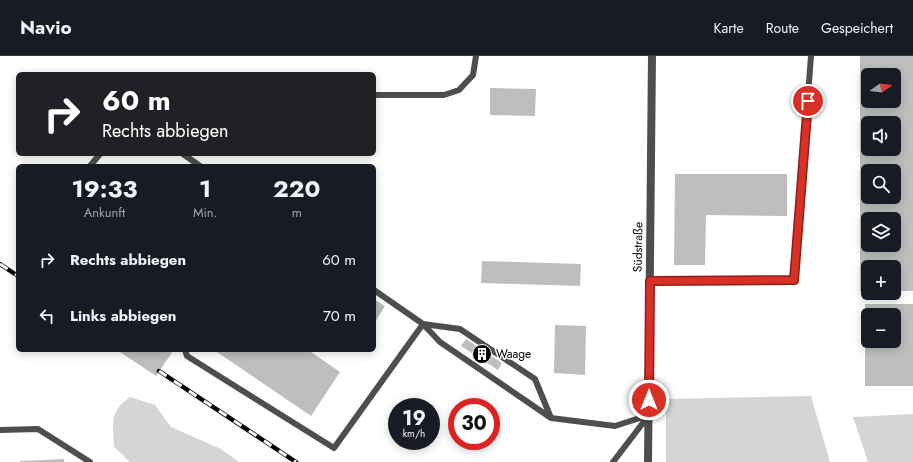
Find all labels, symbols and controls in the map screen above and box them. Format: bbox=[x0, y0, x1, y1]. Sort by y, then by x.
text: Navio bbox=[20, 14, 72, 41]
text: Karte bbox=[714, 18, 744, 38]
text: Route bbox=[766, 18, 799, 38]
text: Gespeichert bbox=[821, 18, 893, 38]
north arrow bbox=[861, 68, 901, 108]
map controls bbox=[861, 68, 901, 348]
text: 60 m bbox=[102, 80, 171, 121]
pin bbox=[791, 84, 825, 118]
icon: right bbox=[36, 88, 88, 140]
icon: arrive bbox=[797, 90, 819, 112]
button: sound bbox=[861, 116, 901, 156]
text: Rechts abbiegen bbox=[102, 118, 229, 144]
button: search bbox=[861, 164, 901, 204]
text: 19:33 bbox=[72, 171, 137, 206]
text: 1 bbox=[199, 171, 211, 206]
text: 220 bbox=[273, 171, 320, 206]
text: Ankunft bbox=[84, 203, 125, 222]
text: Min. bbox=[193, 203, 218, 222]
text: m bbox=[292, 203, 302, 222]
button: layers bbox=[861, 212, 901, 252]
street label: Südstraße bbox=[629, 222, 647, 272]
icon: right bbox=[36, 249, 58, 271]
text: Rechts abbiegen bbox=[70, 249, 186, 271]
text: 60 m bbox=[322, 249, 356, 271]
button: + bbox=[861, 260, 901, 300]
icon: left bbox=[36, 305, 58, 327]
text: Links abbiegen bbox=[70, 305, 176, 327]
text: 70 m bbox=[323, 305, 356, 327]
button: − bbox=[861, 308, 901, 348]
building icon: Waage bbox=[471, 343, 493, 365]
place label: Waage bbox=[496, 345, 531, 363]
position arrow bbox=[628, 379, 670, 421]
speed limit sign: 30 bbox=[448, 398, 500, 450]
text: 19 bbox=[402, 404, 426, 433]
text: km/h bbox=[403, 426, 425, 441]

